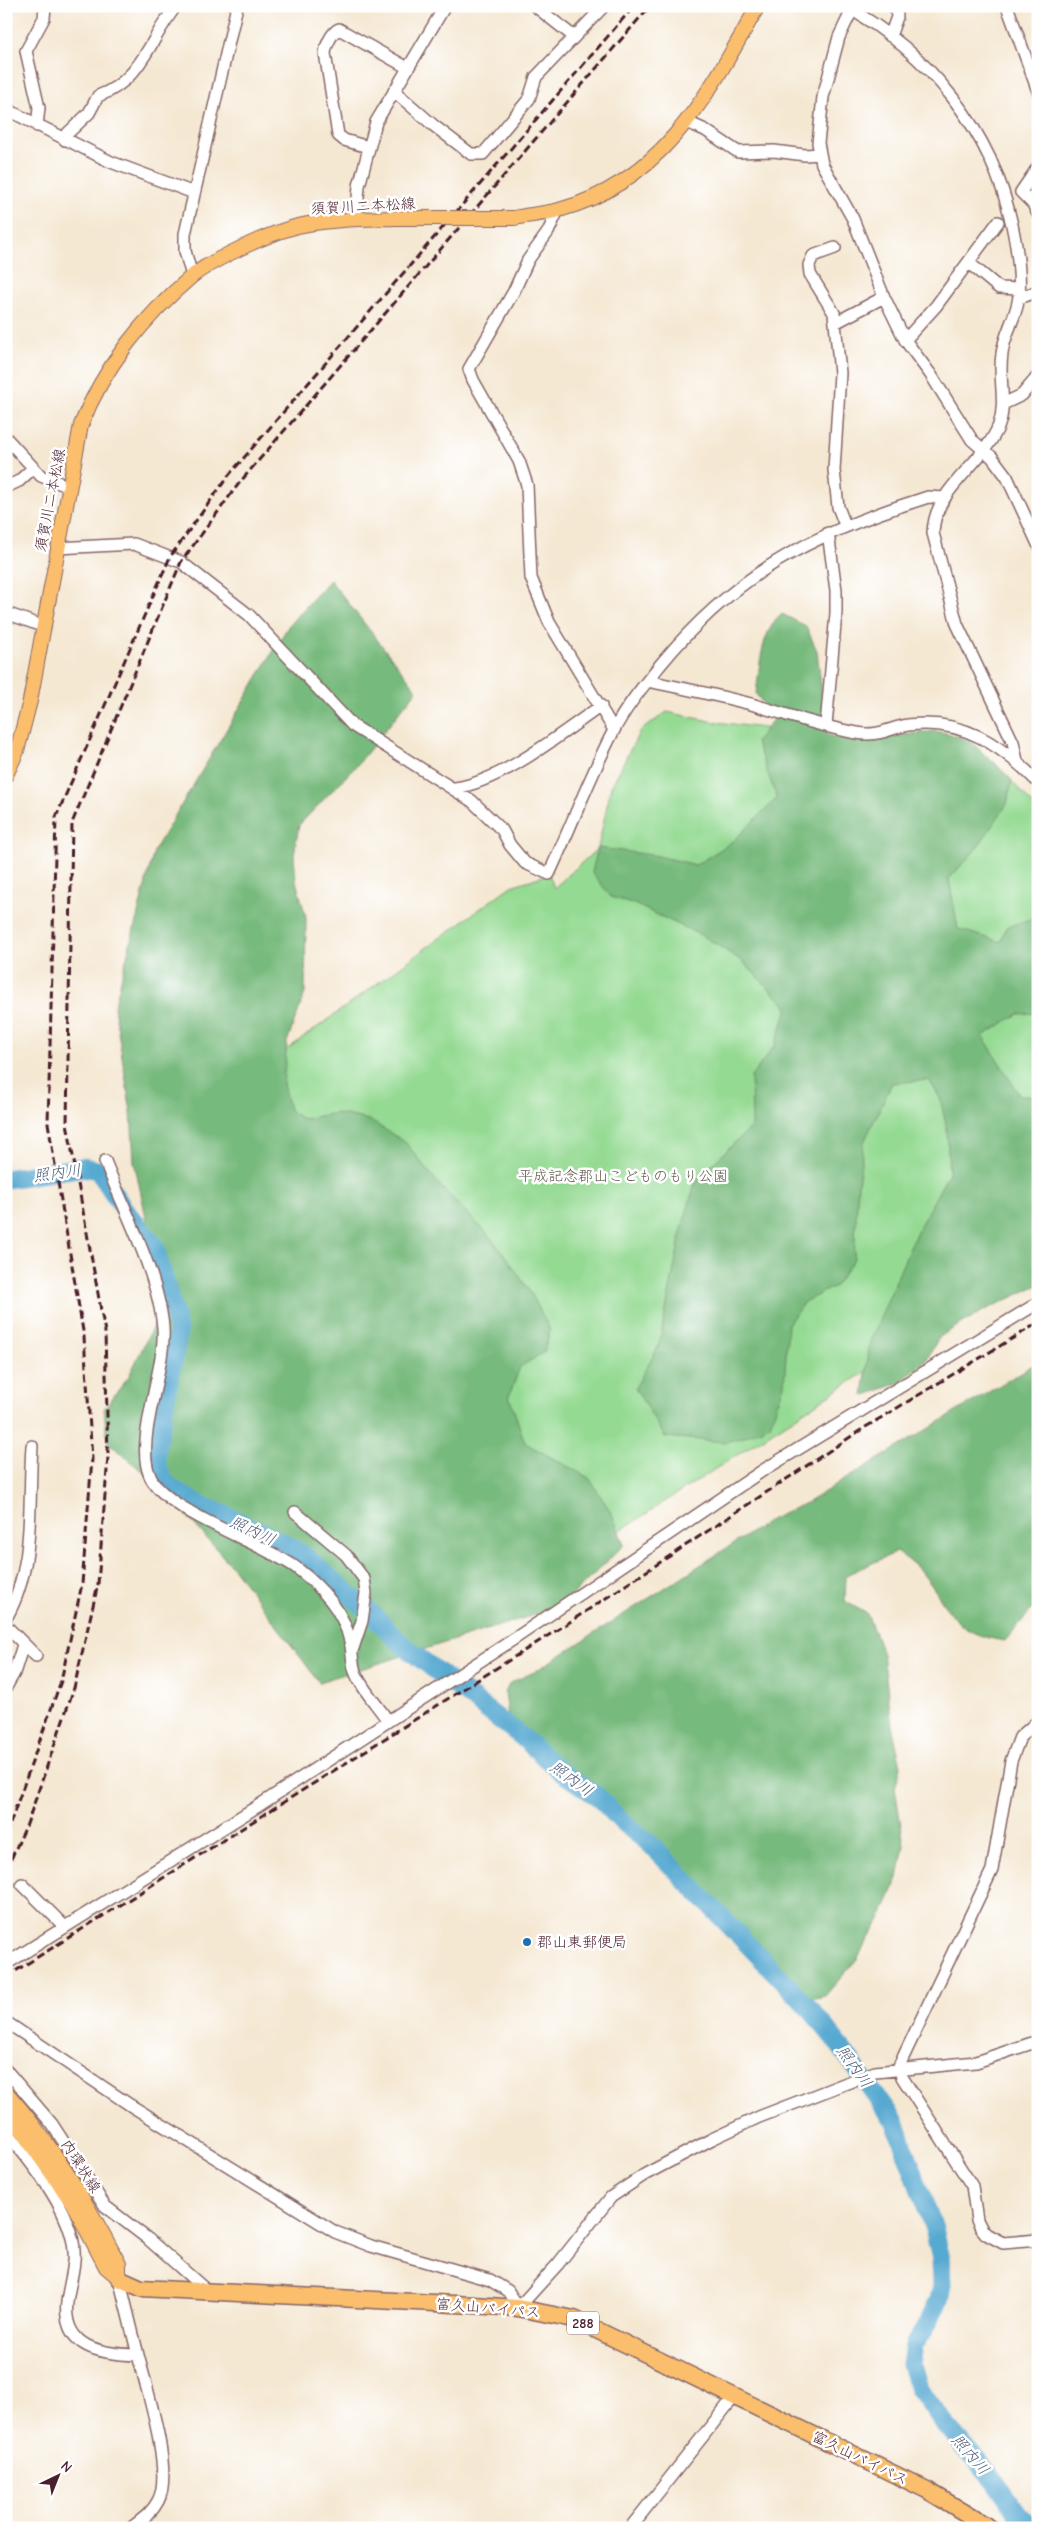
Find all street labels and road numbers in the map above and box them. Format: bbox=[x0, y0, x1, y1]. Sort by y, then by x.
street label: 須賀川二本松線 bbox=[310, 194, 416, 218]
street label: 須賀川二本松線 bbox=[31, 447, 69, 553]
street label: 内環状線 bbox=[57, 2136, 105, 2196]
street label: 富久山バイパス bbox=[435, 2294, 541, 2322]
road number: 288 bbox=[567, 2312, 599, 2334]
street label: 富久山バイパス bbox=[809, 2427, 911, 2489]

